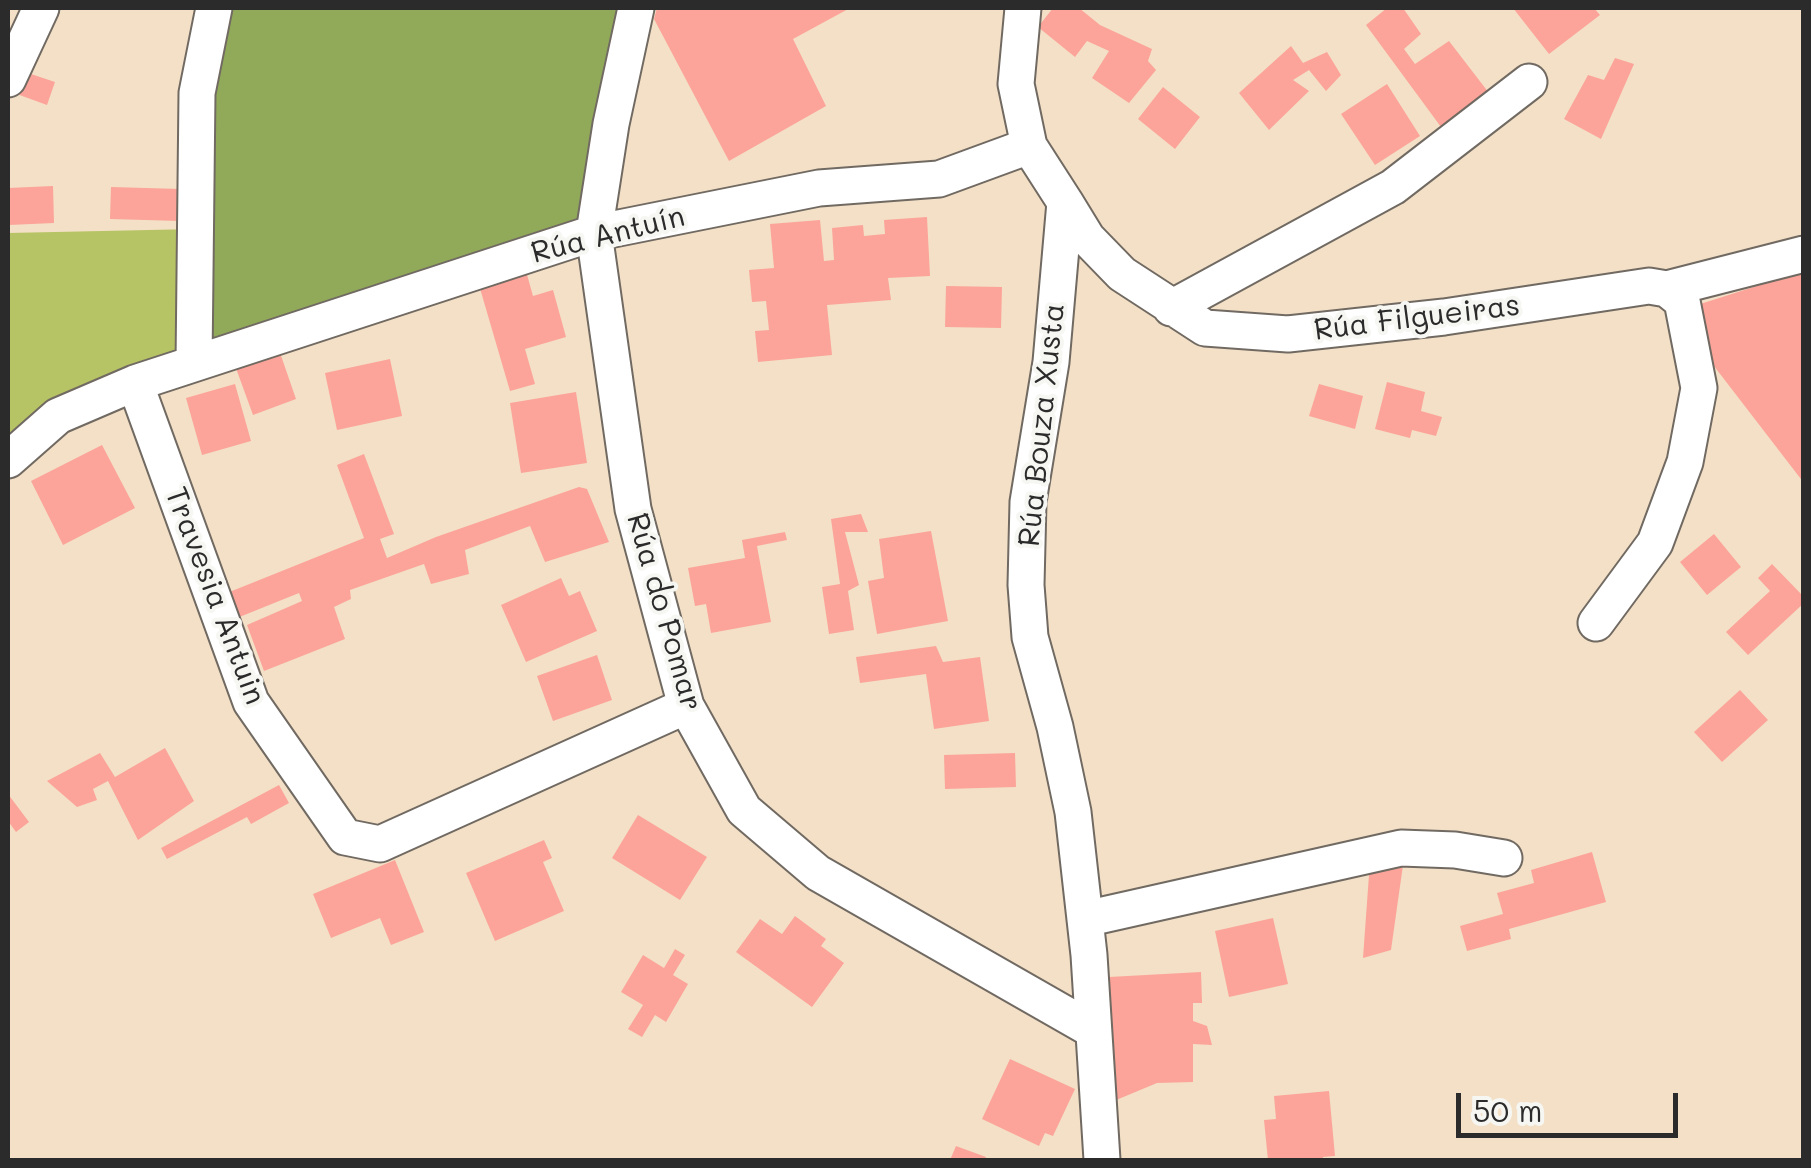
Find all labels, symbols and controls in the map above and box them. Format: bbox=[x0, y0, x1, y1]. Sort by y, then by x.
street label: Rúa Antuín bbox=[527, 199, 689, 271]
street label: Rúa Filgueiras bbox=[1312, 288, 1522, 348]
street label: Rúa Bouza Xusta bbox=[1011, 302, 1073, 548]
street label: Travesia Antuin bbox=[157, 482, 273, 710]
street label: Rúa do Pomar bbox=[619, 509, 709, 715]
scale bar bbox=[1461, 1073, 1684, 1135]
text: 50 m bbox=[1473, 1090, 1543, 1130]

